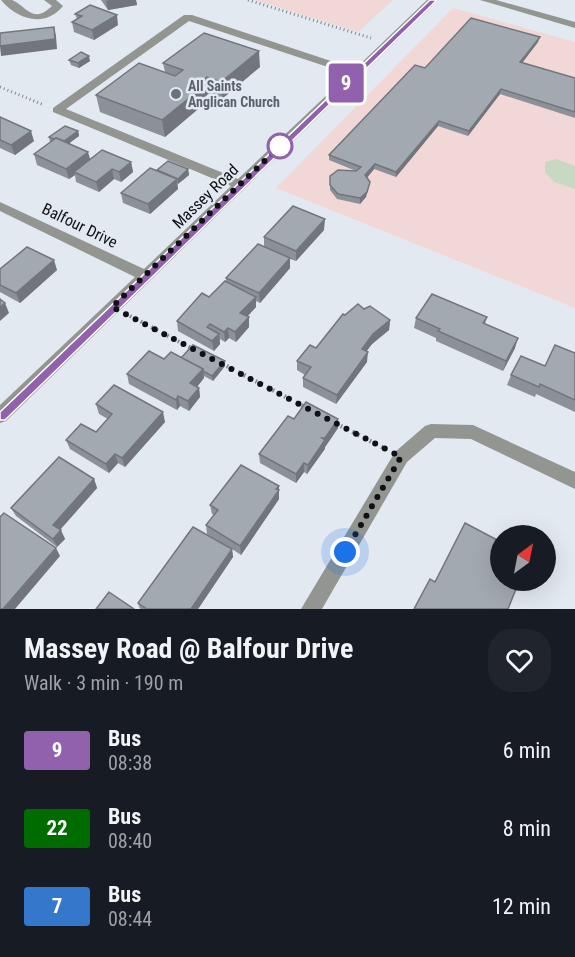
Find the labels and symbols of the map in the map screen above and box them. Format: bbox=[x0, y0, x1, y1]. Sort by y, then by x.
line badge: 9 bbox=[326, 64, 366, 103]
place label: All Saints Anglican Church bbox=[188, 78, 280, 110]
marker: All Saints Anglican Church bbox=[169, 87, 183, 101]
unlabelled marker bbox=[267, 133, 293, 159]
street label: Massey Road bbox=[168, 160, 242, 232]
street label: Balfour Drive bbox=[39, 199, 121, 252]
north arrow bbox=[490, 525, 556, 591]
your location bbox=[330, 537, 360, 567]

